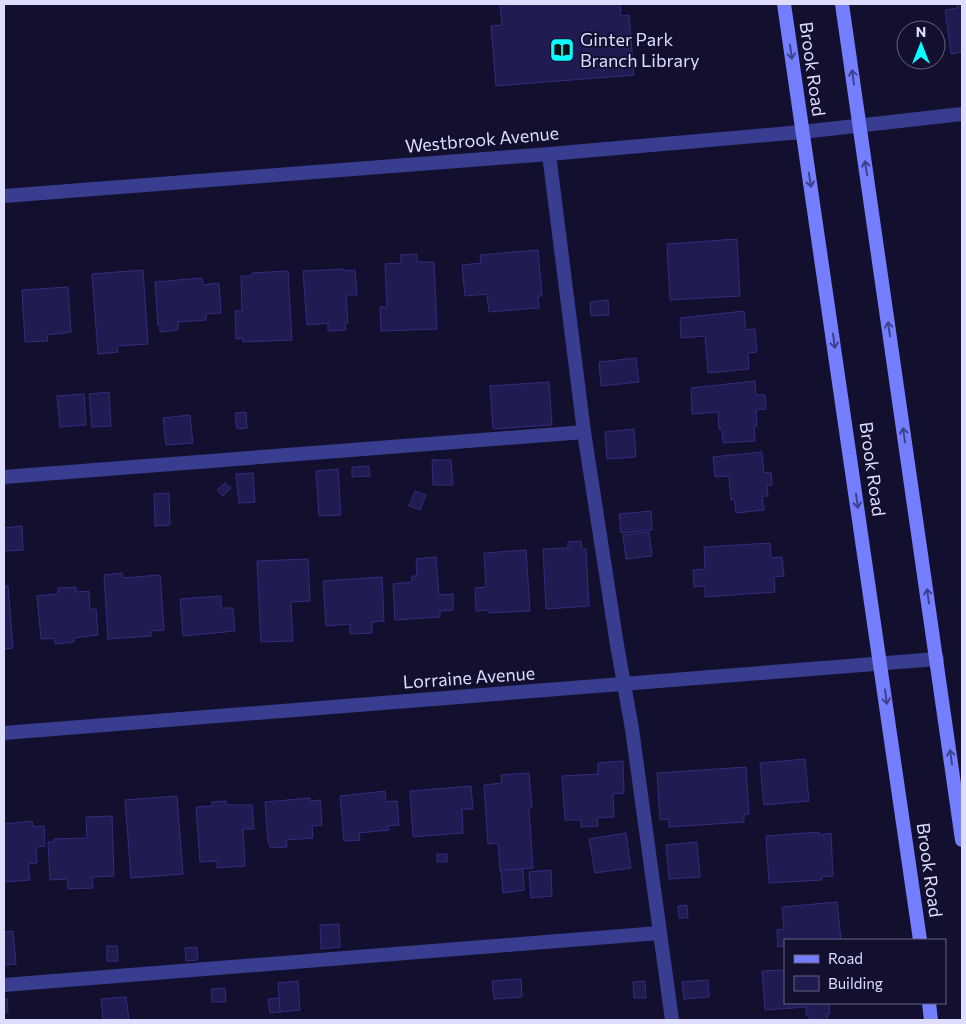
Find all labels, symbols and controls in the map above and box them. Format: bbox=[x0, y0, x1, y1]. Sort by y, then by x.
street label: Brook Road bbox=[795, 20, 831, 118]
north arrow bbox=[896, 20, 946, 70]
text: N bbox=[916, 23, 926, 40]
place label: Ginter Park Branch Library bbox=[580, 28, 700, 71]
library icon: Ginter Park Branch Library bbox=[549, 37, 575, 63]
one-way arrow bbox=[786, 44, 796, 60]
one-way arrow bbox=[847, 70, 857, 86]
street label: Westbrook Avenue bbox=[404, 121, 560, 157]
one-way arrow bbox=[861, 160, 871, 176]
one-way arrow bbox=[805, 172, 815, 188]
one-way arrow bbox=[884, 321, 894, 337]
one-way arrow bbox=[829, 332, 839, 348]
street label: Brook Road bbox=[855, 420, 891, 518]
one-way arrow bbox=[899, 428, 909, 444]
one-way arrow bbox=[853, 493, 863, 509]
one-way arrow bbox=[923, 588, 933, 604]
street label: Lorraine Avenue bbox=[402, 661, 536, 693]
one-way arrow bbox=[881, 689, 891, 705]
one-way arrow bbox=[945, 749, 955, 765]
street label: Brook Road bbox=[912, 821, 948, 919]
legend bbox=[784, 939, 946, 1004]
text: Road bbox=[828, 949, 863, 967]
text: Building bbox=[828, 974, 883, 992]

